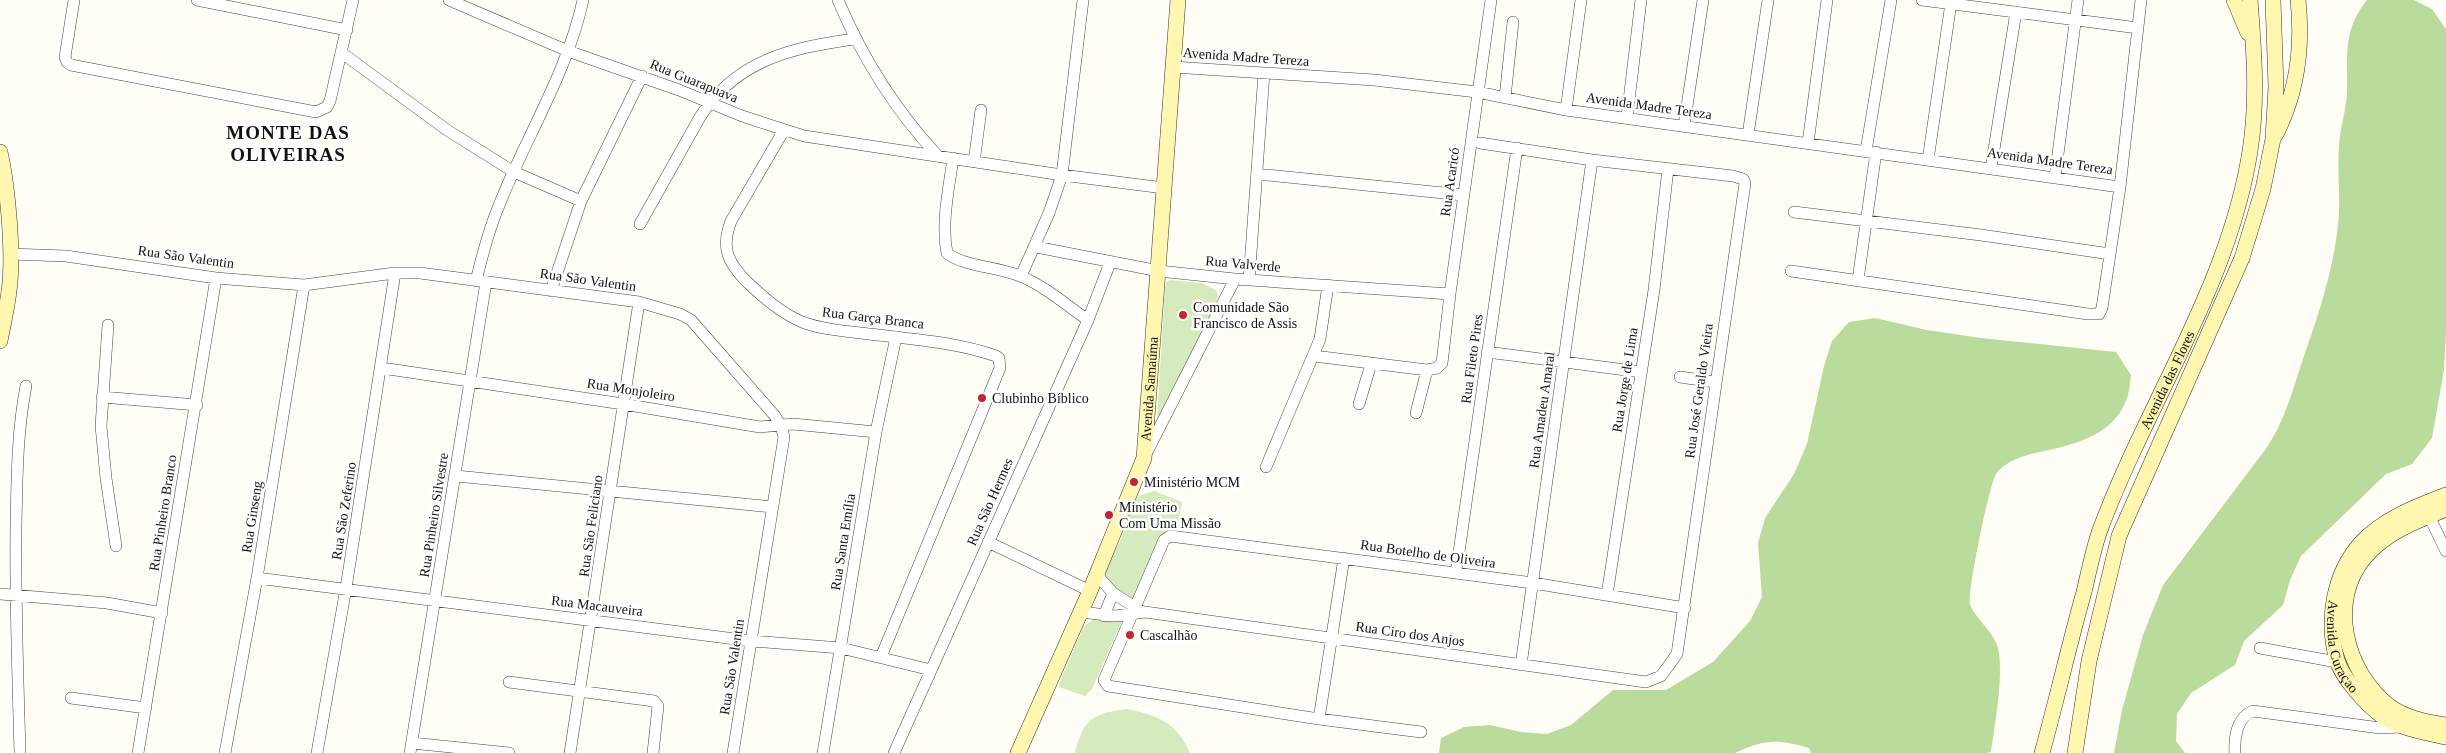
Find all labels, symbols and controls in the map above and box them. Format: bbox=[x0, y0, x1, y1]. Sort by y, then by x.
street label: Avenida Madre Tereza bbox=[1182, 45, 1311, 69]
street label: Rua Guarapuava bbox=[648, 56, 741, 106]
street label: Avenida Madre Tereza bbox=[1585, 90, 1714, 122]
district label: MONTE DAS OLIVEIRAS bbox=[226, 122, 350, 165]
street label: Avenida Madre Tereza bbox=[1986, 145, 2115, 177]
street label: Rua Acaricó bbox=[1438, 146, 1462, 218]
street label: Rua São Valentin bbox=[137, 243, 235, 271]
street label: Rua Valverde bbox=[1205, 253, 1281, 275]
street label: Rua São Valentin bbox=[539, 266, 637, 294]
place label: Comunidade São Francisco de Assis bbox=[1193, 300, 1297, 331]
street label: Rua Garça Branca bbox=[821, 304, 926, 332]
marker: Comunidade São Francisco de Assis bbox=[1177, 309, 1189, 321]
street label: Rua Fileto Pires bbox=[1458, 313, 1486, 405]
street label: Rua José Geraldo Vieira bbox=[1682, 322, 1716, 459]
street label: Rua Jorge de Lima bbox=[1609, 326, 1641, 433]
street label: Avenida das Flores bbox=[2137, 328, 2197, 431]
street label: Avenida Samaúma bbox=[1138, 335, 1161, 442]
street label: Rua Amadeu Amaral bbox=[1526, 351, 1558, 469]
street label: Rua Monjoleiro bbox=[586, 376, 676, 404]
place label: Clubinho Bíblico bbox=[992, 391, 1089, 406]
marker: Clubinho Bíblico bbox=[976, 392, 988, 404]
street label: Rua Pinheiro Silvestre bbox=[417, 452, 451, 578]
street label: Rua Pinheiro Branco bbox=[146, 454, 180, 572]
street label: Rua São Hermes bbox=[964, 456, 1016, 548]
street label: Rua São Zeferino bbox=[329, 461, 359, 561]
street label: Rua São Feliciano bbox=[576, 474, 606, 578]
place label: Ministério MCM bbox=[1144, 475, 1241, 490]
marker: Ministério MCM bbox=[1128, 476, 1140, 488]
street label: Rua Ginseng bbox=[239, 480, 265, 554]
street label: Rua Santa Emília bbox=[828, 492, 858, 592]
place label: Ministério Com Uma Missão bbox=[1119, 500, 1221, 531]
marker: Ministério Com Uma Missão bbox=[1103, 509, 1115, 521]
street label: Rua Botelho de Oliveira bbox=[1359, 537, 1497, 571]
street label: Rua Macauveira bbox=[550, 593, 644, 619]
street label: Avenida Curaçao bbox=[2325, 599, 2362, 696]
street label: Rua São Valentin bbox=[717, 618, 747, 716]
street label: Rua Ciro dos Anjos bbox=[1354, 619, 1466, 649]
place label: Cascalhão bbox=[1140, 628, 1198, 643]
marker: Cascalhão bbox=[1124, 629, 1136, 641]

